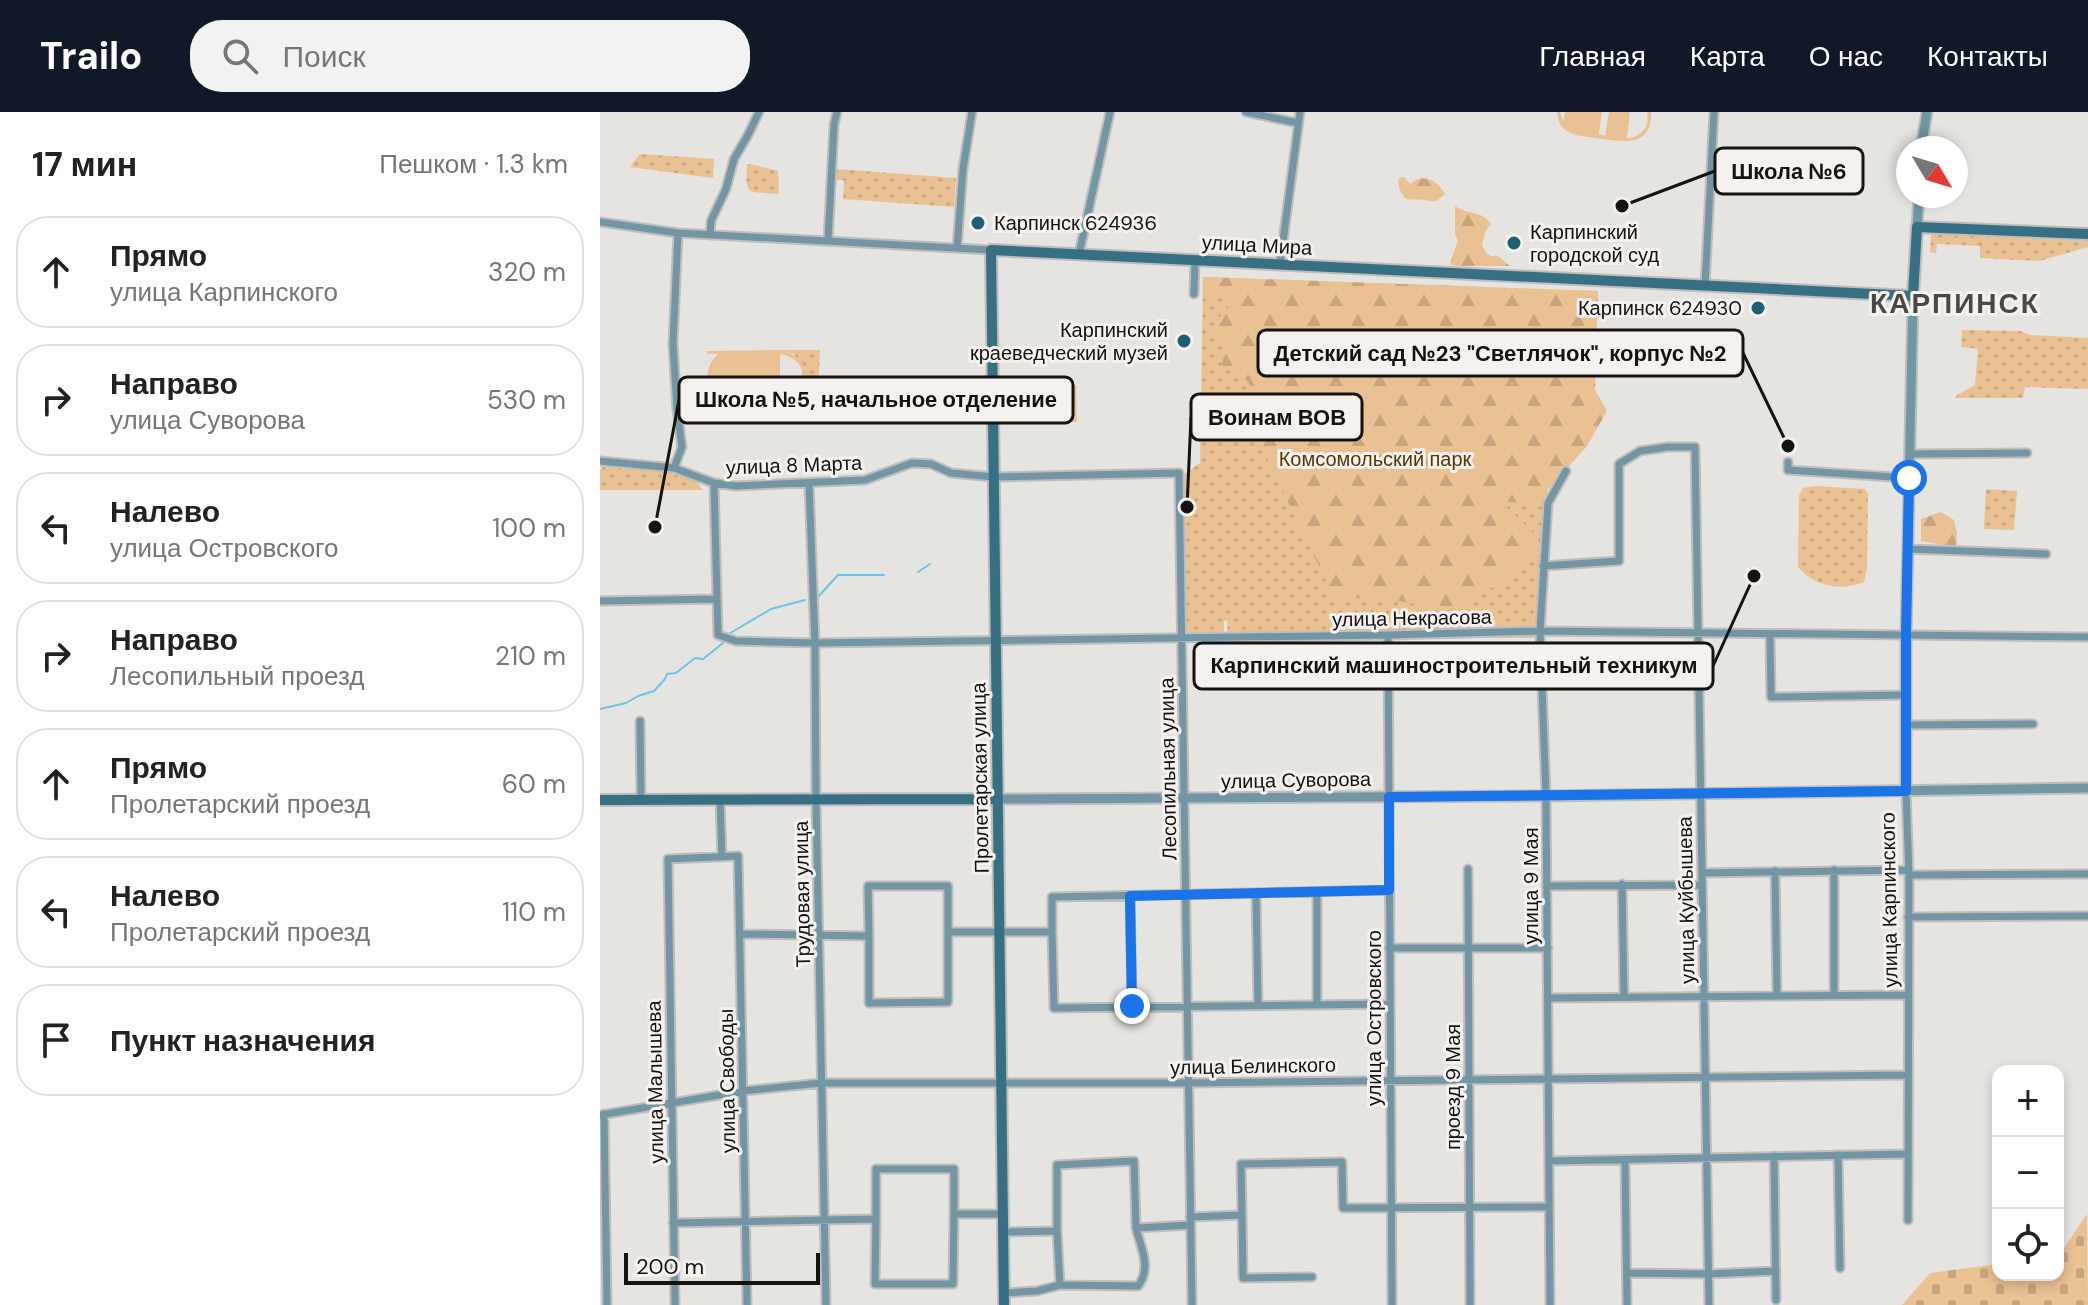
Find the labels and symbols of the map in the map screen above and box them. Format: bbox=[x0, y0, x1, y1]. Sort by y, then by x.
north arrow bbox=[1896, 136, 1968, 208]
callout: Школа №6 bbox=[1715, 148, 1863, 194]
text: Школа №6 bbox=[1731, 157, 1847, 186]
place label: Карпинск 624936 bbox=[994, 210, 1157, 236]
marker: Карпинск 624936 bbox=[969, 214, 987, 232]
place label: Карпинский городской суд bbox=[1530, 219, 1659, 268]
street label: улица Мира bbox=[1201, 229, 1314, 261]
marker: Карпинский городской суд bbox=[1505, 234, 1523, 252]
district label: КАРПИНСК bbox=[1870, 285, 2040, 322]
place label: Карпинск 624930 bbox=[1578, 295, 1742, 321]
marker: Карпинск 624930 bbox=[1749, 299, 1767, 317]
place label: Карпинский краеведческий музей bbox=[970, 317, 1168, 366]
callout: Детский сад №23 "Светлячок", корпус №2 bbox=[1258, 330, 1743, 376]
marker: Карпинский краеведческий музей bbox=[1175, 332, 1193, 350]
text: Детский сад №23 "Светлячок", корпус №2 bbox=[1274, 339, 1726, 368]
callout: Школа №5, начальное отделение bbox=[679, 377, 1073, 423]
text: Школа №5, начальное отделение bbox=[695, 385, 1057, 414]
callout: Воинам ВОВ bbox=[1191, 394, 1362, 440]
text: Воинам ВОВ bbox=[1208, 403, 1346, 432]
park label: Комсомольский парк bbox=[1279, 446, 1472, 472]
street label: улица 8 Марта bbox=[725, 450, 864, 480]
route start bbox=[1891, 460, 1927, 496]
street label: улица Некрасова bbox=[1332, 604, 1493, 632]
callout: Карпинский машиностроительный техникум bbox=[1194, 643, 1713, 689]
text: Карпинский машиностроительный техникум bbox=[1210, 651, 1698, 680]
street label: Лесопильная улица bbox=[1153, 676, 1183, 861]
street label: Пролетарская улица bbox=[965, 681, 995, 874]
street label: улица Суворова bbox=[1221, 766, 1372, 794]
street label: улица Карпинского bbox=[1874, 812, 1904, 988]
street label: улица Куйбышева bbox=[1672, 815, 1700, 984]
street label: Трудовая улица bbox=[788, 820, 816, 968]
street label: улица 9 Мая bbox=[1518, 827, 1544, 945]
street label: улица Островского bbox=[1361, 930, 1387, 1106]
route end bbox=[1114, 988, 1150, 1024]
street label: улица Малышева bbox=[641, 999, 669, 1164]
street label: улица Свободы bbox=[713, 1009, 741, 1153]
street label: проезд 9 Мая bbox=[1440, 1024, 1466, 1150]
street label: улица Белинского bbox=[1170, 1052, 1336, 1080]
scale bar bbox=[624, 1249, 820, 1285]

